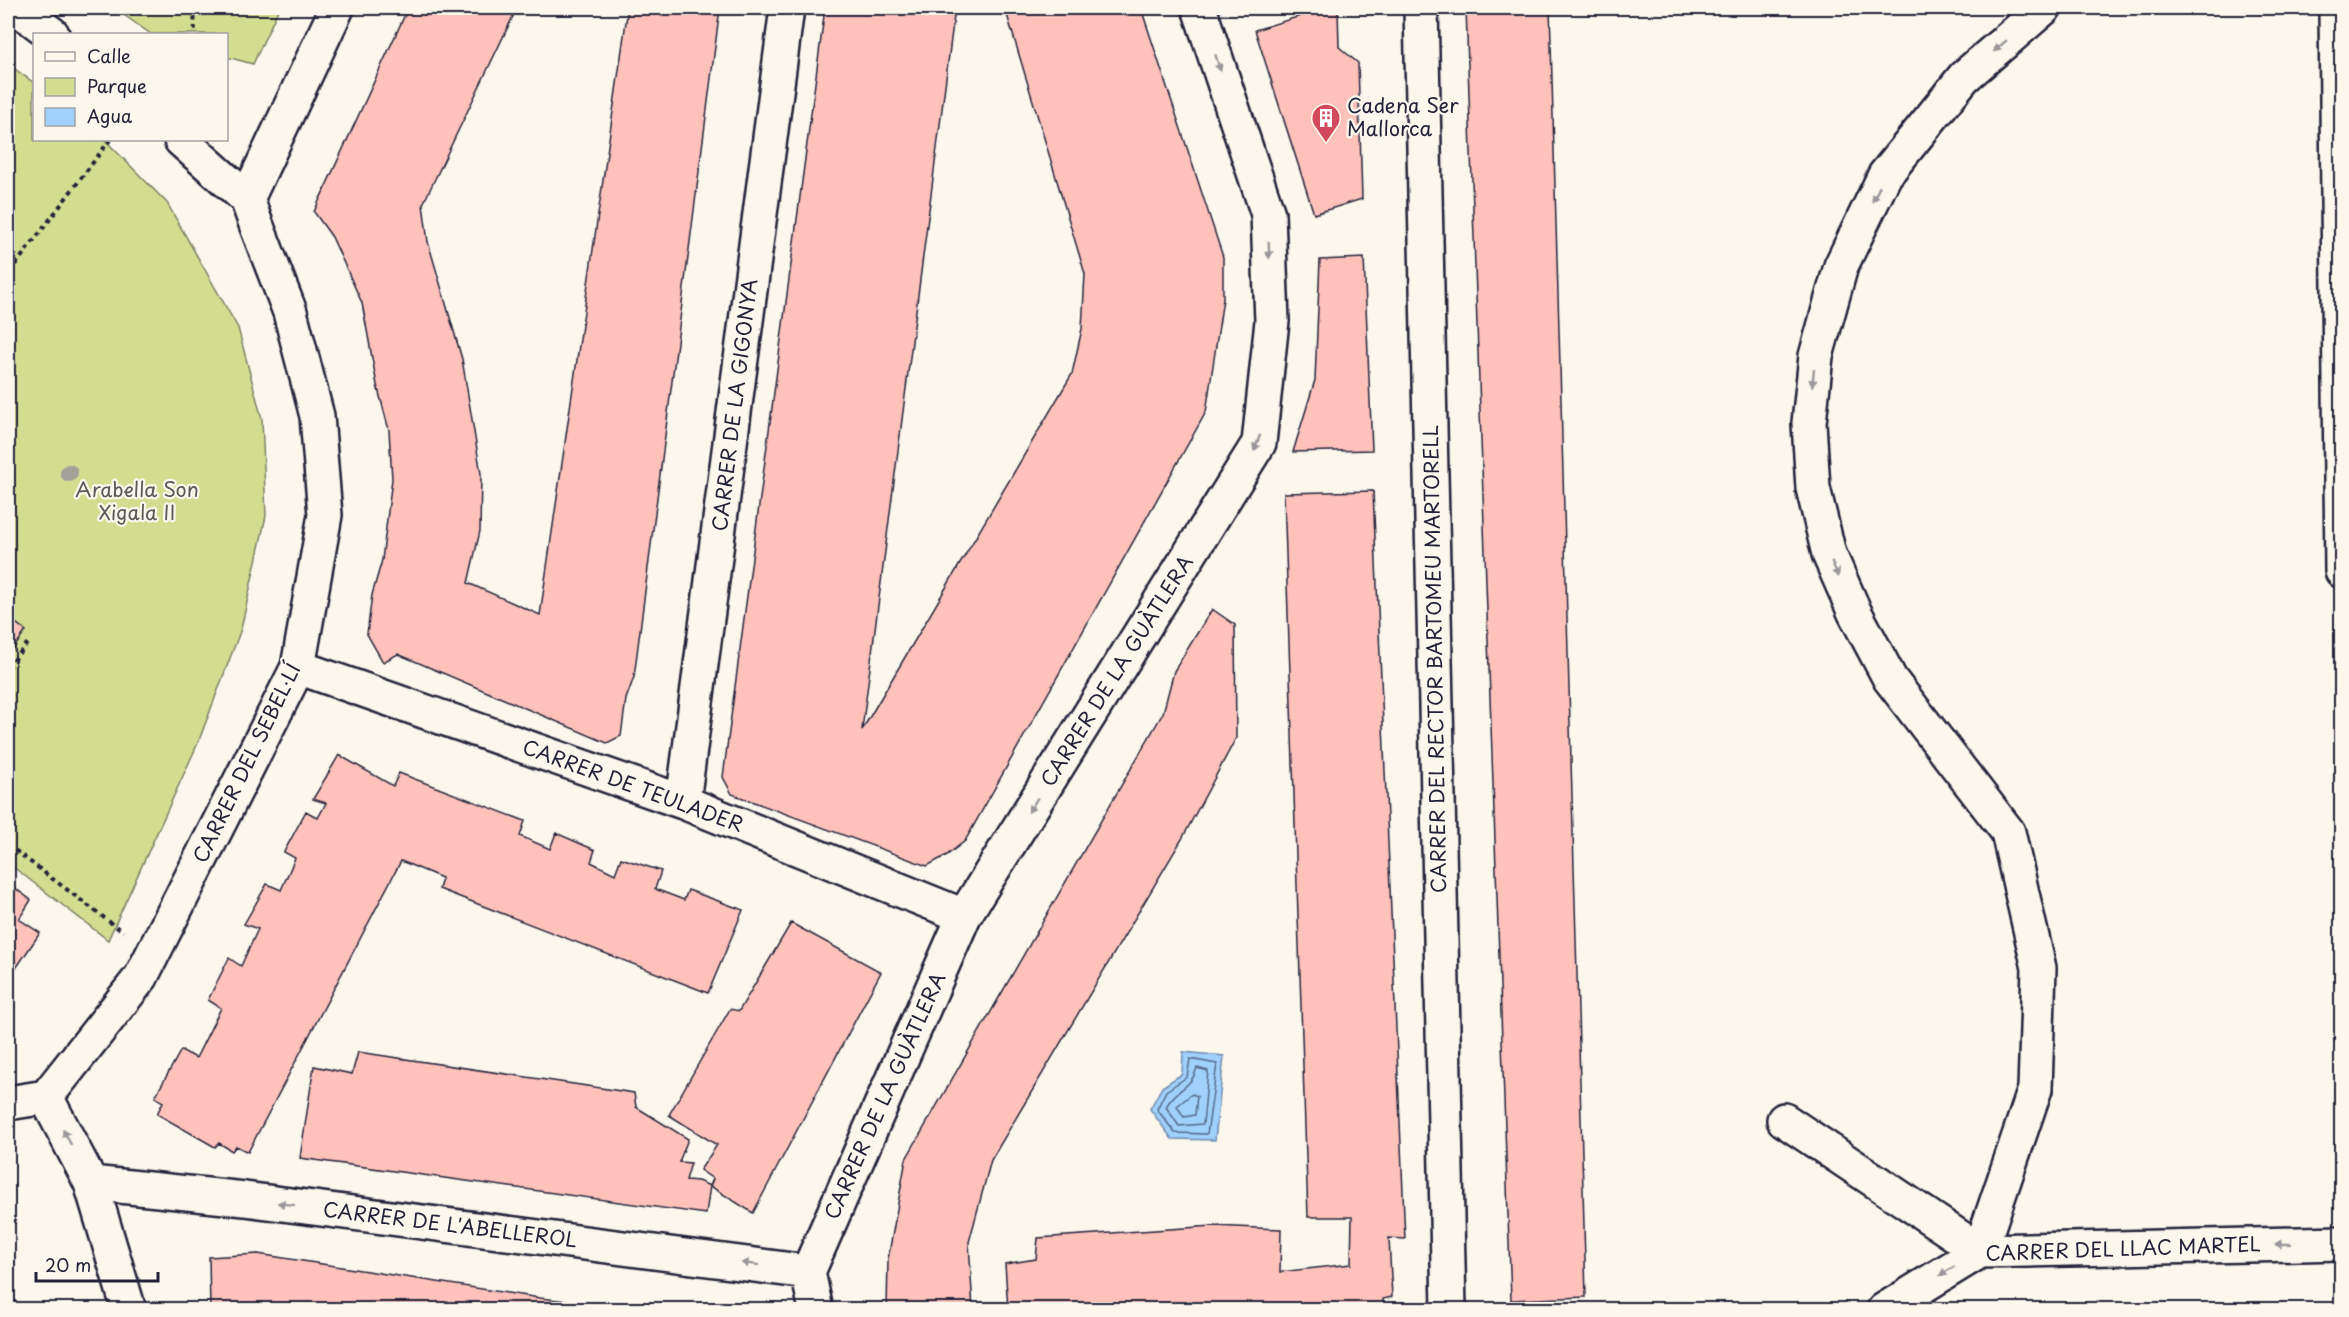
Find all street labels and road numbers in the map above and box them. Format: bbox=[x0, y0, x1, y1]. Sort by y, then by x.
street label: CARRER DE LA GIGONYA bbox=[704, 277, 764, 533]
street label: CARRER DEL RECTOR BARTOMEU MARTORELL bbox=[1415, 424, 1453, 893]
street label: CARRER DE LA GUÀTLERA bbox=[1033, 549, 1200, 792]
street label: CARRER DEL SEBEL·LÍ bbox=[185, 657, 308, 868]
street label: CARRER DE TEULADER bbox=[519, 731, 748, 839]
street label: CARRER DE LA GUÀTLERA bbox=[816, 967, 952, 1224]
street label: CARRER DE L'ABELLEROL bbox=[321, 1194, 579, 1254]
street label: CARRER DEL LLAC MARTEL bbox=[1985, 1228, 2261, 1268]

